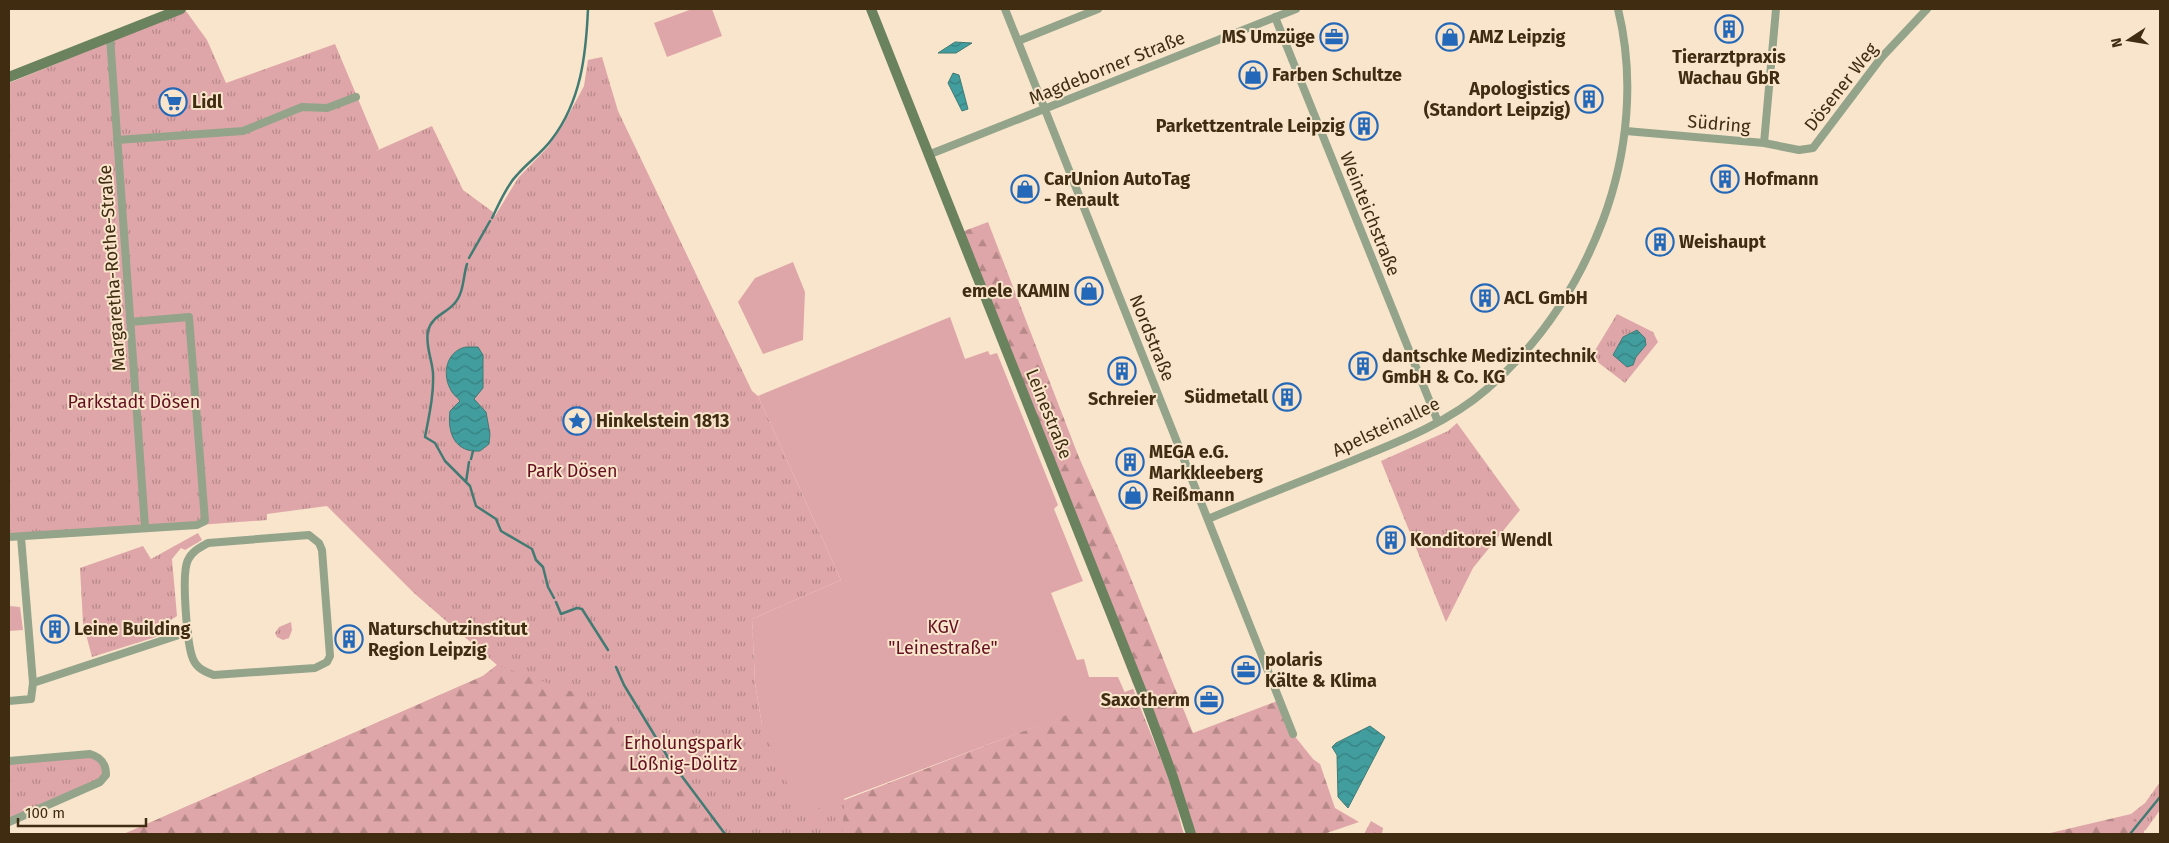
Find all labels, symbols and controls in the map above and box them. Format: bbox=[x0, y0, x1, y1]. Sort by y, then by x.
building icon: Tierarztpraxis Wachau GbR bbox=[1714, 14, 1744, 44]
north arrow bbox=[2104, 15, 2154, 65]
office icon: MS Umzüge bbox=[1319, 22, 1349, 52]
shop icon: AMZ Leipzig bbox=[1435, 22, 1465, 52]
place label: MS Umzüge bbox=[1222, 26, 1315, 48]
place label: AMZ Leipzig bbox=[1468, 26, 1566, 48]
street label: Magdeborner Straße bbox=[1026, 27, 1188, 109]
text: N bbox=[2107, 36, 2126, 49]
street label: Dösener Weg bbox=[1800, 38, 1883, 136]
place label: Tierarztpraxis Wachau GbR bbox=[1672, 46, 1786, 89]
shop icon: Farben Schultze bbox=[1238, 60, 1268, 90]
place label: Farben Schultze bbox=[1272, 64, 1402, 86]
place label: Apologistics (Standort Leipzig) bbox=[1424, 78, 1570, 121]
building icon: Apologistics (Standort Leipzig) bbox=[1574, 84, 1604, 114]
supermarket icon: Lidl bbox=[158, 87, 188, 117]
place label: Lidl bbox=[192, 91, 223, 113]
street label: Südring bbox=[1687, 110, 1752, 138]
building icon: Parkettzentrale Leipzig bbox=[1349, 111, 1379, 141]
place label: Parkettzentrale Leipzig bbox=[1156, 115, 1345, 137]
street label: Weinteichstraße bbox=[1335, 149, 1405, 279]
street label: Margaretha-Rothe-Straße bbox=[94, 164, 130, 372]
building icon: Hofmann bbox=[1710, 164, 1740, 194]
place label: CarUnion AutoTag - Renault bbox=[1044, 168, 1190, 211]
place label: Hofmann bbox=[1744, 168, 1819, 190]
shop icon: CarUnion AutoTag - Renault bbox=[1010, 174, 1040, 204]
building icon: Weishaupt bbox=[1645, 227, 1675, 257]
place label: Weishaupt bbox=[1679, 231, 1767, 253]
shop icon: emele KAMIN bbox=[1074, 276, 1104, 306]
place label: emele KAMIN bbox=[962, 280, 1070, 302]
building icon: ACL GmbH bbox=[1470, 283, 1500, 313]
place label: ACL GmbH bbox=[1503, 287, 1588, 309]
street label: Nordstraße bbox=[1125, 291, 1179, 385]
place label: dantschke Medizintechnik GmbH & Co. KG bbox=[1382, 345, 1597, 388]
building icon: dantschke Medizintechnik GmbH & Co. KG bbox=[1348, 351, 1378, 381]
building icon: Schreier bbox=[1107, 356, 1137, 386]
street label: Leinestraße bbox=[1021, 366, 1077, 462]
building icon: Südmetall bbox=[1272, 382, 1302, 412]
place label: Südmetall bbox=[1184, 386, 1269, 408]
place label: Schreier bbox=[1088, 388, 1157, 410]
park label: Parkstadt Dösen bbox=[68, 391, 200, 413]
street label: Apelsteinallee bbox=[1329, 393, 1443, 461]
place icon: Hinkelstein 1813 bbox=[562, 406, 592, 436]
place label: Hinkelstein 1813 bbox=[596, 410, 729, 432]
place label: MEGA e.G. Markkleeberg bbox=[1149, 441, 1263, 484]
building icon: MEGA e.G. Markkleeberg bbox=[1115, 447, 1145, 477]
park label: Park Dösen bbox=[526, 460, 618, 482]
shop icon: Reißmann bbox=[1118, 480, 1148, 510]
place label: Reißmann bbox=[1152, 484, 1235, 506]
building icon: Konditorei Wendl bbox=[1376, 525, 1406, 555]
place label: Konditorei Wendl bbox=[1410, 529, 1553, 551]
building icon: Leine Building bbox=[40, 614, 70, 644]
park label: KGV "Leinestraße" bbox=[888, 616, 998, 659]
place label: Leine Building bbox=[74, 618, 190, 640]
place label: Naturschutzinstitut Region Leipzig bbox=[368, 618, 529, 661]
building icon: Naturschutzinstitut Region Leipzig bbox=[334, 624, 364, 654]
place label: polaris Kälte & Klima bbox=[1265, 649, 1377, 692]
office icon: polaris Kälte & Klima bbox=[1231, 655, 1261, 685]
office icon: Saxotherm bbox=[1194, 685, 1224, 715]
place label: Saxotherm bbox=[1101, 689, 1190, 711]
park label: Erholungspark Lößnig-Dölitz bbox=[624, 732, 743, 775]
scale bar bbox=[18, 796, 145, 828]
text: 100 m bbox=[25, 804, 65, 822]

